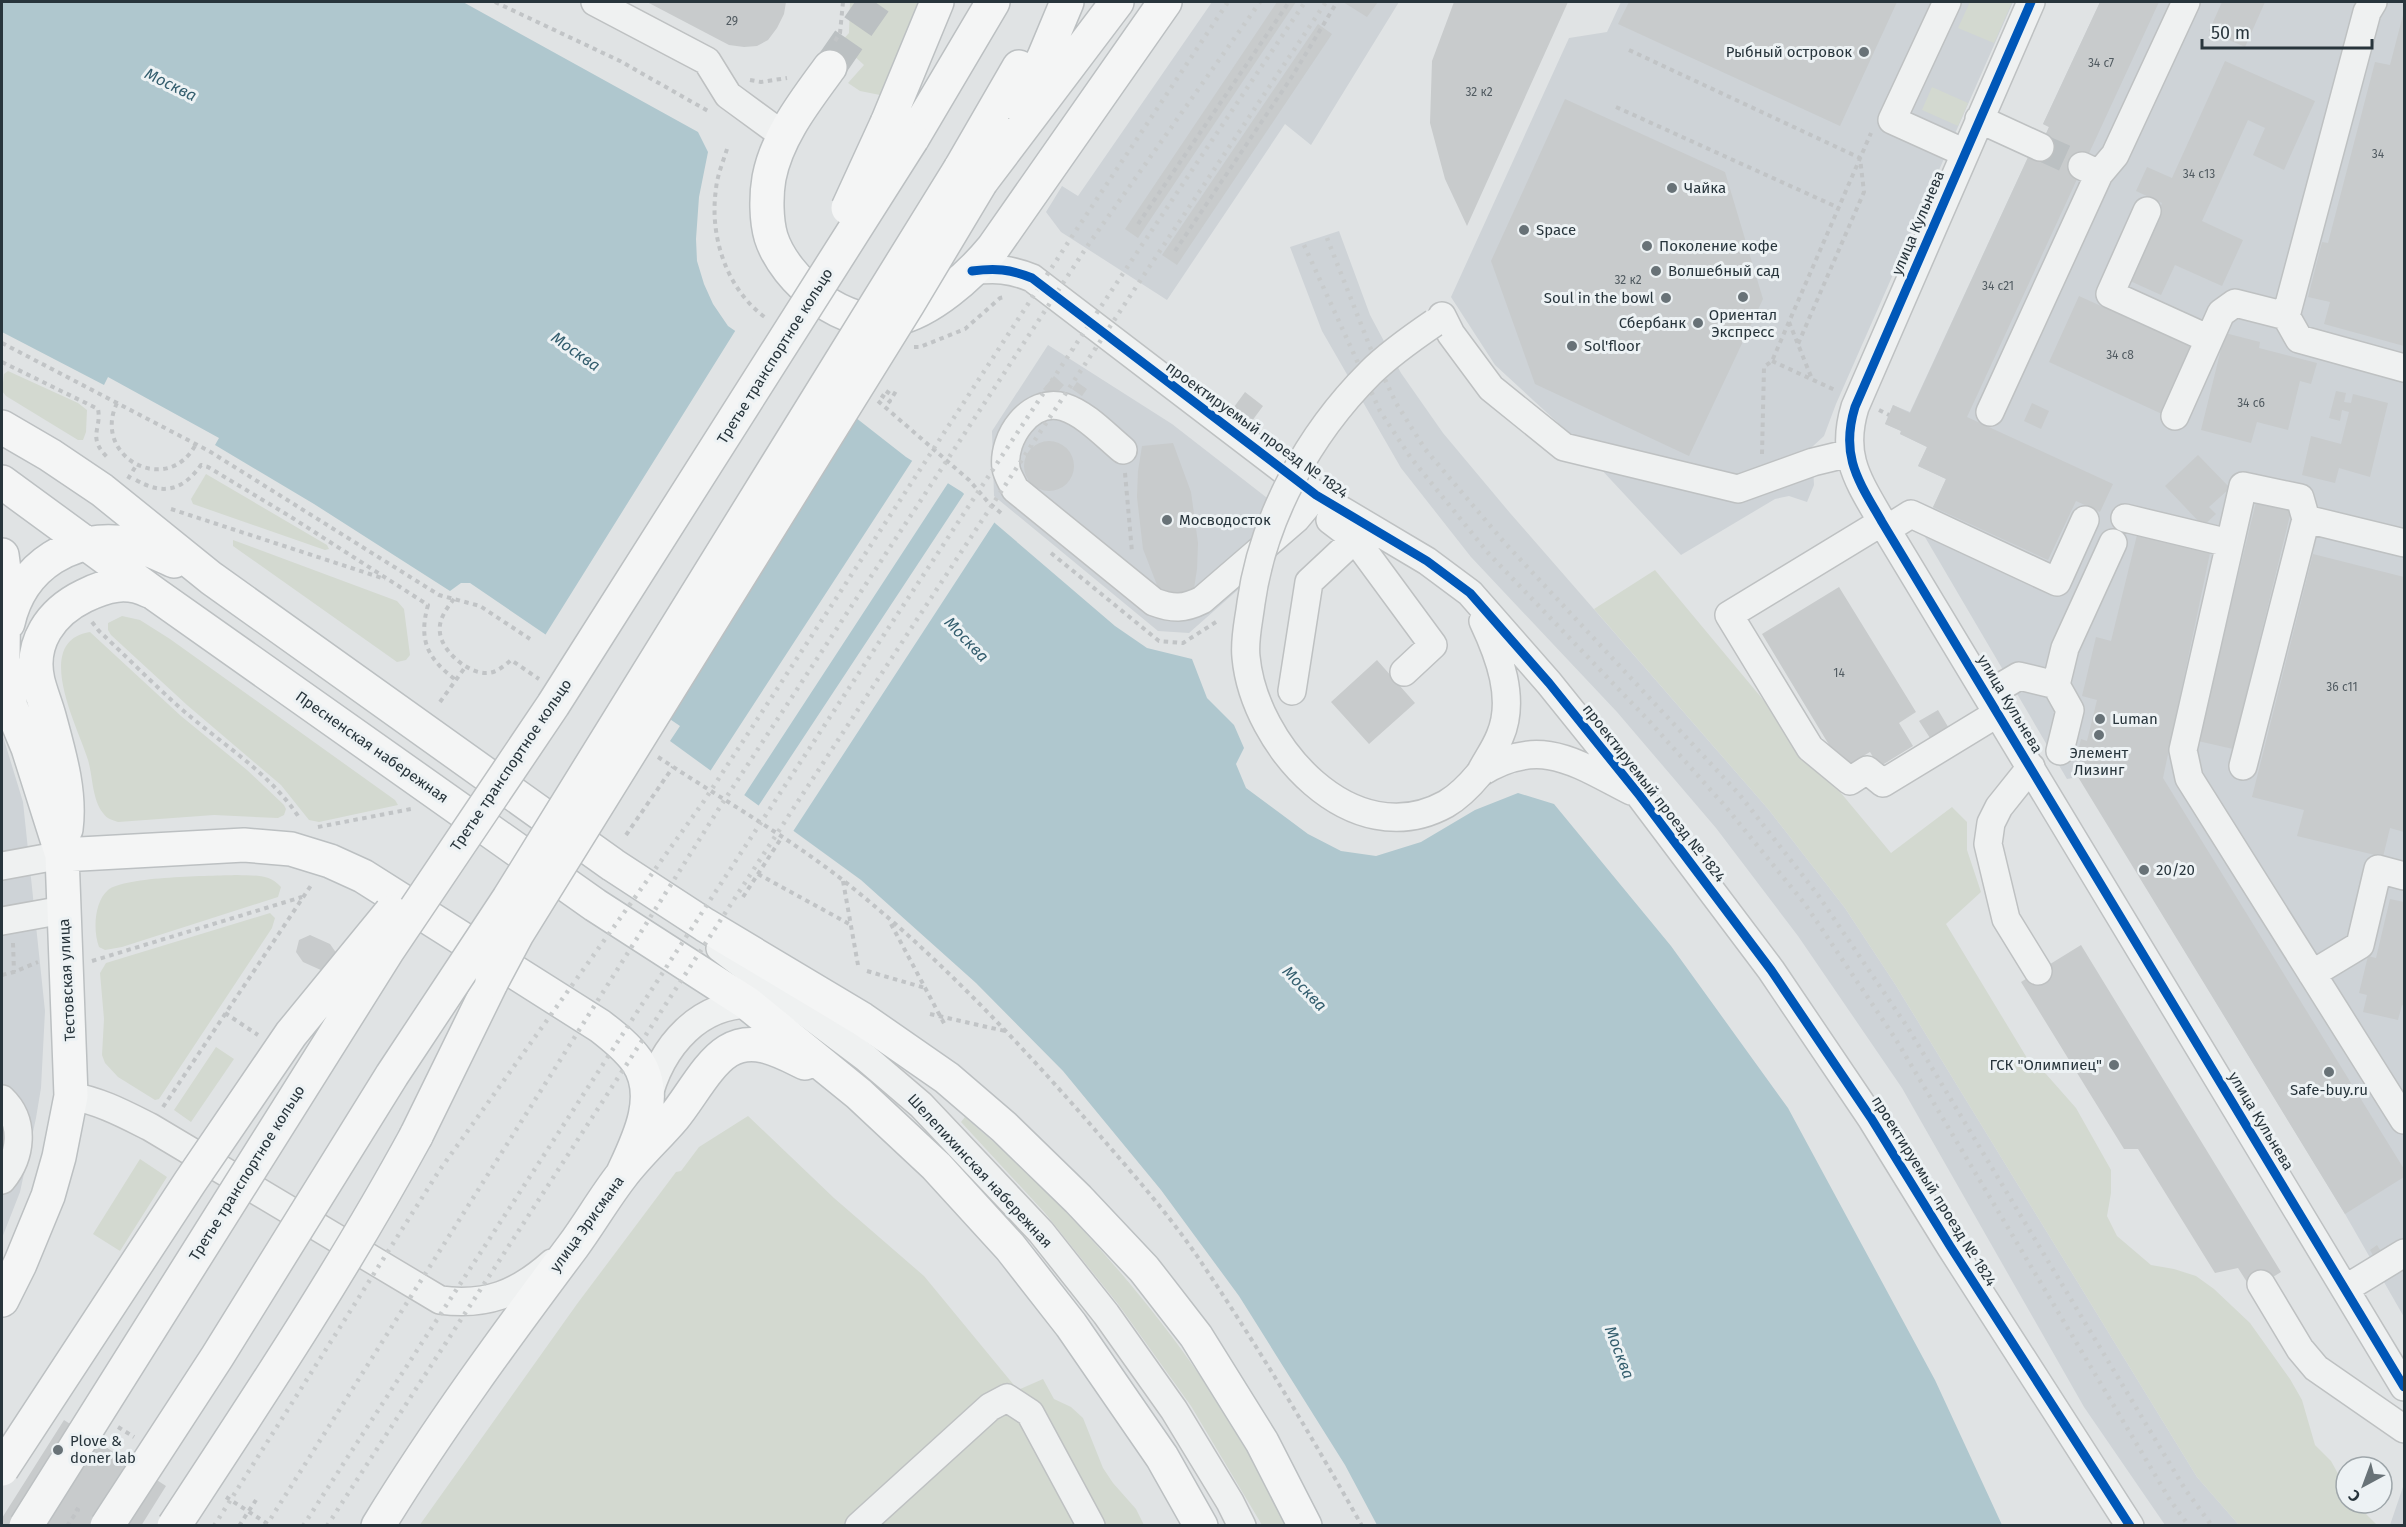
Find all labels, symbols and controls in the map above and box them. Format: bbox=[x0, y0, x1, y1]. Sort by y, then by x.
scale bar bbox=[2202, 12, 2372, 50]
house number: 29 bbox=[726, 14, 738, 28]
text: 50 m bbox=[2211, 22, 2250, 44]
place label: Рыбный островок bbox=[1726, 43, 1852, 61]
marker: Рыбный островок bbox=[1857, 45, 1871, 59]
house number: 34 с7 bbox=[2088, 56, 2114, 70]
water label: Москва bbox=[142, 64, 200, 105]
house number: 32 к2 bbox=[1465, 85, 1493, 99]
house number: 34 bbox=[2372, 147, 2385, 161]
house number: 34 с13 bbox=[2183, 167, 2215, 181]
street label: улица Кульнева bbox=[1888, 168, 1948, 278]
place label: Чайка bbox=[1684, 179, 1726, 197]
marker: Чайка bbox=[1665, 181, 1679, 195]
place label: Space bbox=[1536, 221, 1576, 239]
marker: Space bbox=[1517, 223, 1531, 237]
place label: Поколение кофе bbox=[1659, 237, 1778, 255]
marker: Поколение кофе bbox=[1640, 239, 1654, 253]
place label: Волшебный сад bbox=[1668, 262, 1780, 280]
marker: Волшебный сад bbox=[1649, 264, 1663, 278]
street label: Третье транспортное кольцо bbox=[713, 265, 837, 447]
house number: 32 к2 bbox=[1614, 273, 1642, 287]
house number: 34 с21 bbox=[1982, 279, 2014, 293]
place label: Soul in the bowl bbox=[1544, 289, 1655, 307]
marker: Ориентал Экспресс bbox=[1736, 290, 1750, 304]
marker: Soul in the bowl bbox=[1659, 291, 1673, 305]
place label: Ориентал Экспресс bbox=[1709, 306, 1777, 341]
place label: Сбербанк bbox=[1619, 314, 1686, 332]
marker: Сбербанк bbox=[1691, 316, 1705, 330]
water label: Москва bbox=[548, 328, 604, 375]
place label: Sol'floor bbox=[1584, 337, 1641, 355]
marker: Sol'floor bbox=[1565, 339, 1579, 353]
house number: 34 с8 bbox=[2106, 348, 2134, 362]
street label: проектируемый проезд № 1824 bbox=[1162, 358, 1352, 502]
house number: 34 с6 bbox=[2237, 396, 2265, 410]
place label: Мосводосток bbox=[1179, 511, 1271, 529]
marker: Мосводосток bbox=[1160, 513, 1174, 527]
water label: Москва bbox=[941, 613, 993, 666]
street label: улица Кульнева bbox=[1974, 652, 2046, 756]
house number: 14 bbox=[1833, 666, 1845, 680]
street label: Третье транспортное кольцо bbox=[447, 676, 575, 854]
house number: 36 с11 bbox=[2326, 680, 2358, 694]
street label: Пресненская набережная bbox=[292, 687, 452, 807]
street label: проектируемый проезд № 1824 bbox=[1579, 700, 1729, 886]
place label: Luman bbox=[2112, 710, 2158, 728]
marker: Luman bbox=[2093, 712, 2107, 726]
marker: Элемент Лизинг bbox=[2092, 728, 2106, 742]
place label: Элемент Лизинг bbox=[2070, 744, 2129, 779]
place label: 20/20 bbox=[2156, 861, 2195, 879]
marker: 20/20 bbox=[2137, 863, 2151, 877]
street label: Тестовская улица bbox=[55, 918, 79, 1042]
water label: Москва bbox=[1279, 962, 1331, 1015]
place label: ГСК "Олимпиец" bbox=[1989, 1056, 2102, 1074]
marker: ГСК "Олимпиец" bbox=[2107, 1058, 2121, 1072]
marker: Safe-buy.ru bbox=[2322, 1065, 2336, 1079]
street label: улица Кульнева bbox=[2225, 1069, 2297, 1173]
place label: Safe-buy.ru bbox=[2290, 1081, 2368, 1099]
street label: Третье транспортное кольцо bbox=[185, 1082, 309, 1264]
street label: Шелепихинская набережная bbox=[904, 1090, 1056, 1252]
street label: проектируемый проезд № 1824 bbox=[1868, 1092, 2000, 1290]
street label: улица Эрисмана bbox=[546, 1173, 628, 1275]
water label: Москва bbox=[1601, 1323, 1638, 1381]
place label: Plove & doner lab bbox=[70, 1432, 136, 1467]
marker: Plove & doner lab bbox=[51, 1443, 65, 1457]
north arrow bbox=[2334, 1455, 2394, 1515]
text: С bbox=[2344, 1485, 2364, 1506]

